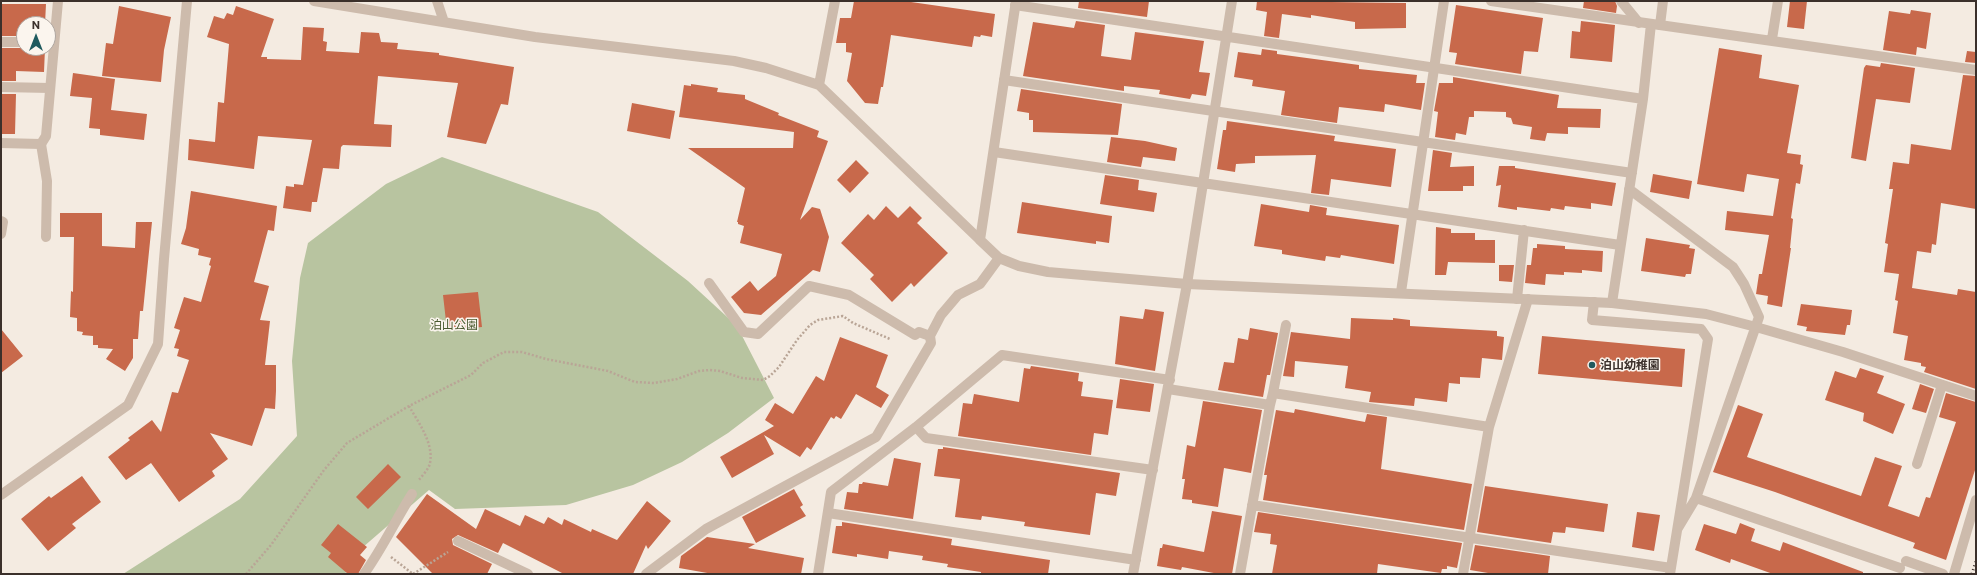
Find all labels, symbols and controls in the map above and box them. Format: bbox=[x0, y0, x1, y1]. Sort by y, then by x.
north arrow bbox=[16, 16, 56, 56]
text: N bbox=[32, 18, 40, 31]
park label: 泊山公園 bbox=[430, 318, 478, 332]
place label: 泊山幼稚園 bbox=[1600, 358, 1660, 372]
marker: 泊山幼稚園 bbox=[1587, 360, 1597, 370]

